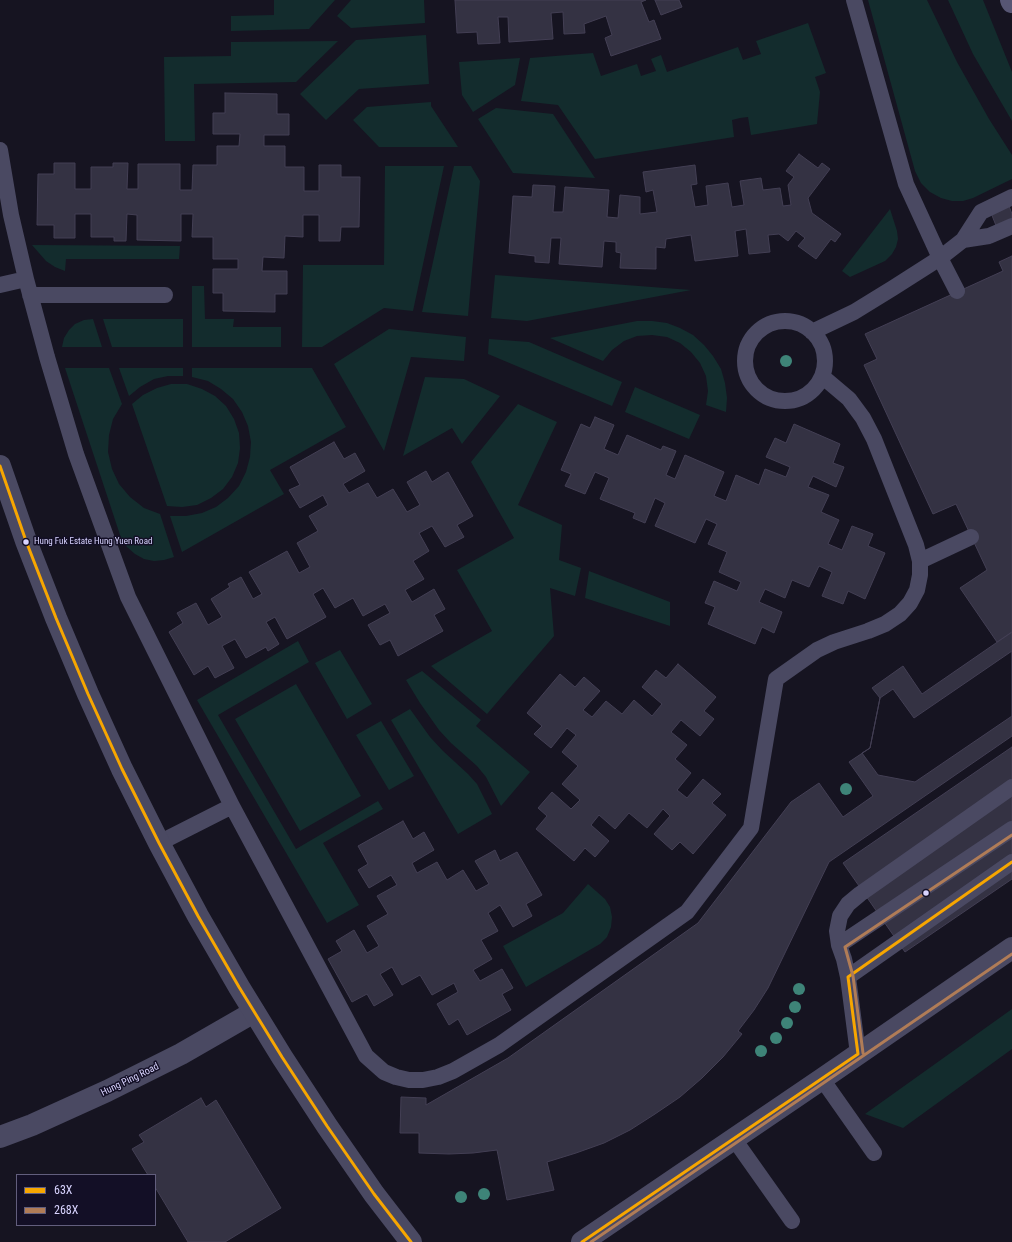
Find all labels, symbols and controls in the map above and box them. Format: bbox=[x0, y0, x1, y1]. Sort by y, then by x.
marker: Hung Fuk Estate Hung Yuen Road bbox=[21, 537, 31, 547]
place label: Hung Fuk Estate Hung Yuen Road bbox=[34, 537, 152, 547]
unlabelled marker bbox=[921, 888, 931, 898]
street label: Hung Ping Road bbox=[99, 1061, 161, 1099]
legend bbox=[16, 1174, 156, 1226]
text: 63X bbox=[54, 1183, 72, 1197]
text: 268X bbox=[54, 1203, 78, 1217]

